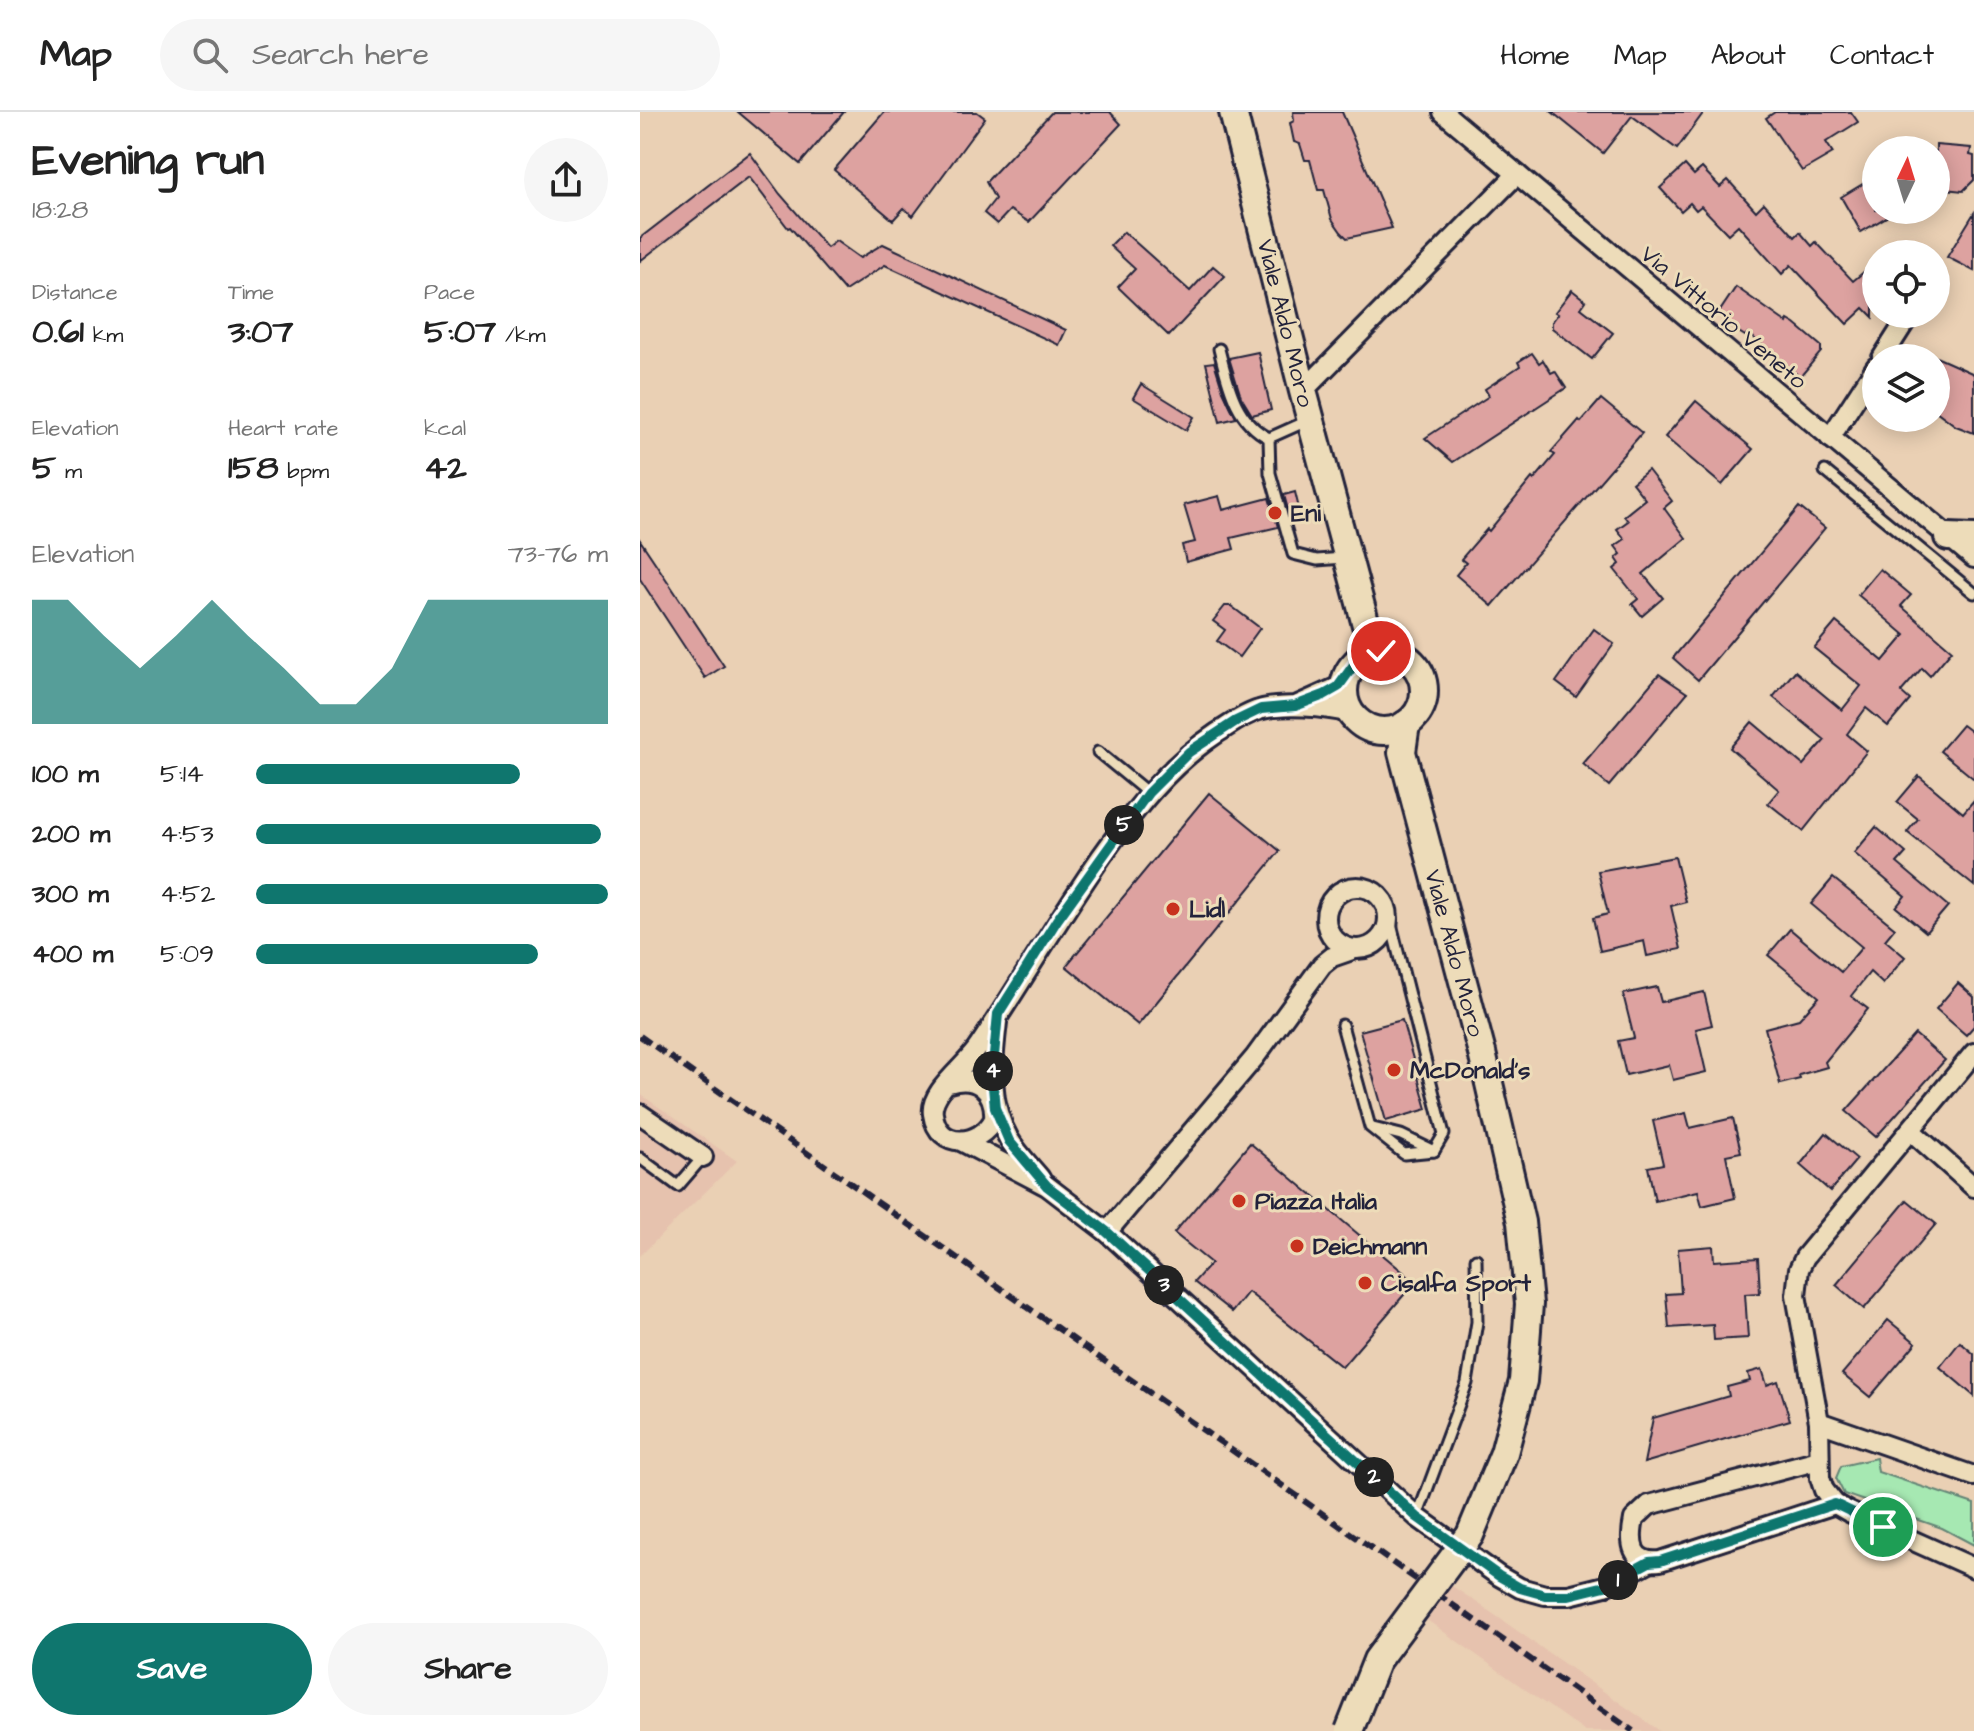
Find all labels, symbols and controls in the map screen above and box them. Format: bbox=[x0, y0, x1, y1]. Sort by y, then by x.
search box bbox=[160, 19, 720, 91]
text: Map bbox=[40, 29, 112, 81]
icon: search bbox=[188, 33, 232, 77]
text: Search here bbox=[252, 34, 429, 76]
text: Home bbox=[1500, 36, 1570, 75]
text: Map bbox=[1614, 36, 1667, 75]
text: About bbox=[1711, 36, 1786, 75]
text: Contact bbox=[1830, 36, 1934, 75]
text: Evening run bbox=[32, 131, 264, 192]
north arrow bbox=[1862, 136, 1950, 224]
map controls bbox=[1862, 136, 1950, 432]
button: share bbox=[524, 138, 608, 222]
text: 18:28 bbox=[32, 192, 88, 228]
street label: Viale Aldo Moro bbox=[1248, 236, 1322, 411]
street label: Via Vittorio Veneto bbox=[1633, 238, 1814, 398]
button: locate bbox=[1862, 240, 1950, 328]
text: Distance bbox=[32, 277, 118, 308]
text: Time bbox=[228, 277, 274, 308]
text: Pace bbox=[424, 277, 475, 308]
text: 0.61 bbox=[32, 308, 84, 356]
text: 3:07 bbox=[228, 308, 293, 356]
text: 5:07 bbox=[424, 308, 496, 356]
text: km bbox=[84, 320, 123, 351]
text: /km bbox=[496, 320, 546, 351]
button: layers bbox=[1862, 344, 1950, 432]
text: Elevation bbox=[32, 413, 119, 444]
text: Heart rate bbox=[228, 413, 338, 444]
text: kcal bbox=[424, 413, 466, 444]
text: 5 bbox=[32, 444, 56, 492]
text: 158 bbox=[228, 444, 278, 492]
text: 42 bbox=[424, 444, 467, 492]
text: m bbox=[56, 456, 82, 487]
text: bpm bbox=[278, 456, 329, 487]
place label: Eni bbox=[1291, 497, 1321, 531]
marker: Eni bbox=[1266, 504, 1284, 522]
text: Elevation bbox=[32, 536, 134, 572]
text: 73–76 m bbox=[508, 536, 608, 572]
pin bbox=[1347, 617, 1415, 685]
icon: check bbox=[1359, 629, 1403, 673]
text: 100 m bbox=[32, 756, 99, 792]
text: 5:14 bbox=[160, 756, 204, 792]
pin: 5 bbox=[1104, 805, 1144, 845]
text: 5 bbox=[1116, 809, 1132, 840]
text: 200 m bbox=[32, 816, 110, 852]
text: 4:53 bbox=[160, 816, 214, 852]
street label: Viale Aldo Moro bbox=[1415, 866, 1493, 1041]
text: 300 m bbox=[32, 876, 109, 912]
text: 4:52 bbox=[160, 876, 215, 912]
place label: Lidl bbox=[1189, 893, 1226, 927]
marker: Lidl bbox=[1164, 900, 1182, 918]
text: 400 m bbox=[32, 936, 113, 972]
text: 5:09 bbox=[160, 936, 214, 972]
pin: 4 bbox=[973, 1051, 1013, 1091]
place label: McDonald's bbox=[1410, 1054, 1530, 1088]
text: 4 bbox=[986, 1055, 1000, 1086]
marker: McDonald's bbox=[1385, 1061, 1403, 1079]
place label: Piazza Italia bbox=[1255, 1185, 1378, 1219]
marker: Piazza Italia bbox=[1230, 1192, 1248, 1210]
place label: Deichmann bbox=[1313, 1230, 1427, 1264]
marker: Deichmann bbox=[1288, 1237, 1306, 1255]
pin: 3 bbox=[1144, 1265, 1184, 1305]
place label: Cisalfa Sport bbox=[1381, 1267, 1531, 1301]
text: 3 bbox=[1158, 1269, 1170, 1300]
marker: Cisalfa Sport bbox=[1356, 1274, 1374, 1292]
pin: 2 bbox=[1354, 1457, 1394, 1497]
text: 2 bbox=[1368, 1461, 1380, 1492]
pin bbox=[1849, 1493, 1917, 1561]
icon: arrive bbox=[1861, 1505, 1905, 1549]
pin: 1 bbox=[1598, 1560, 1638, 1600]
text: 1 bbox=[1617, 1564, 1619, 1595]
button: Save bbox=[32, 1623, 312, 1715]
button: Share bbox=[328, 1623, 608, 1715]

